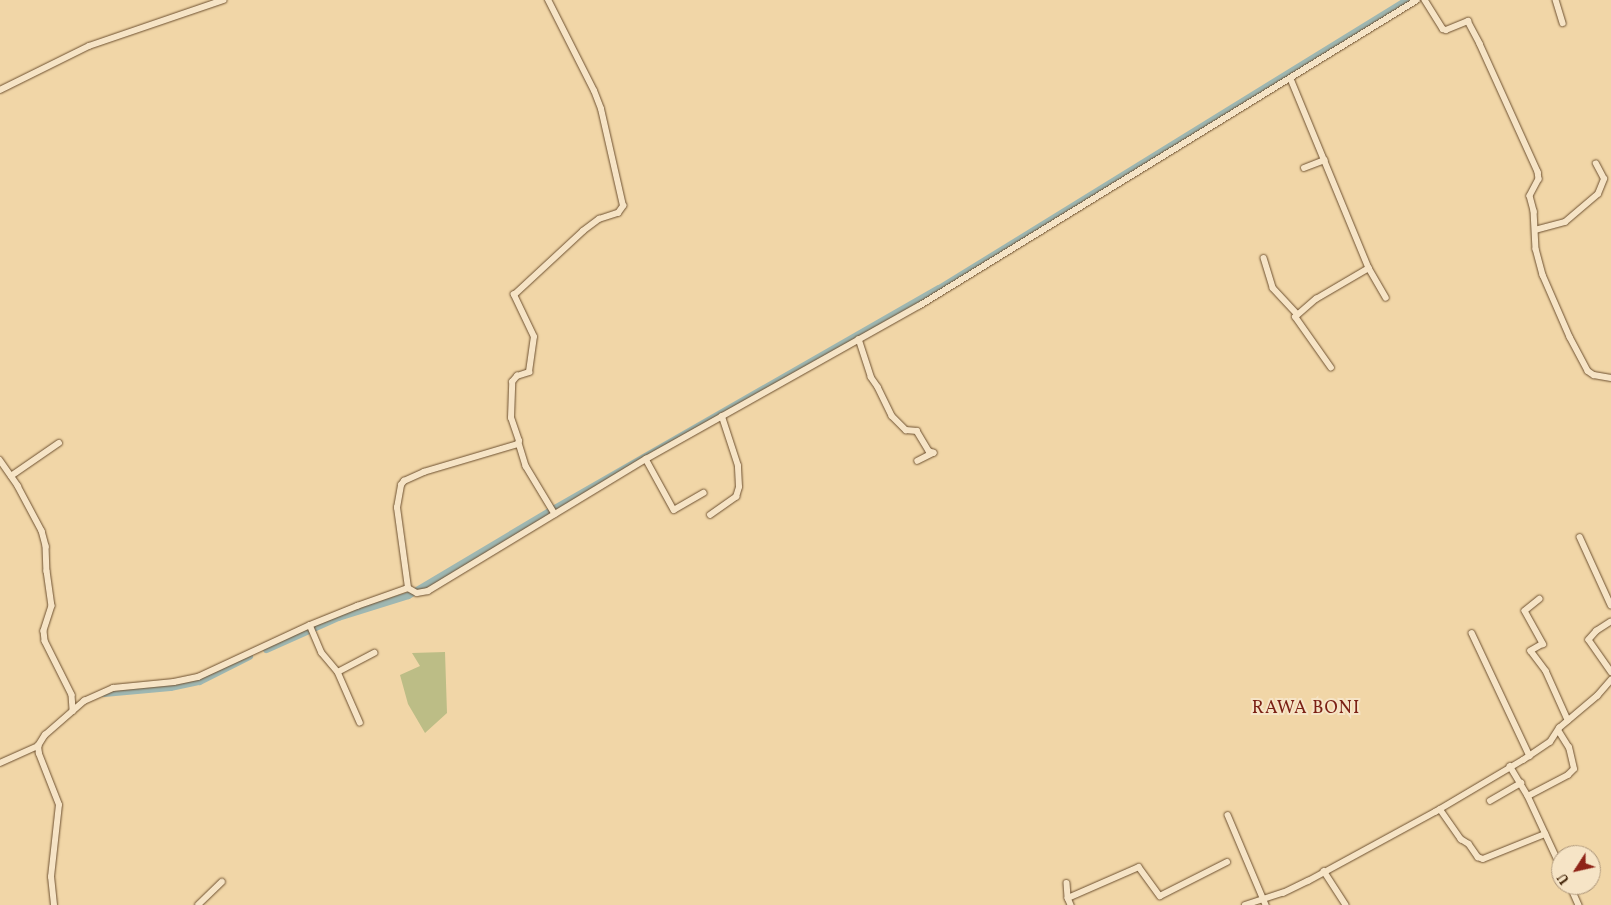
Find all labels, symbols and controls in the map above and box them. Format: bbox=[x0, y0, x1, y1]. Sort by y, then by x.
district label: RAWA BONI bbox=[1251, 698, 1361, 720]
north arrow bbox=[1551, 845, 1601, 895]
text: U bbox=[1554, 869, 1575, 888]

